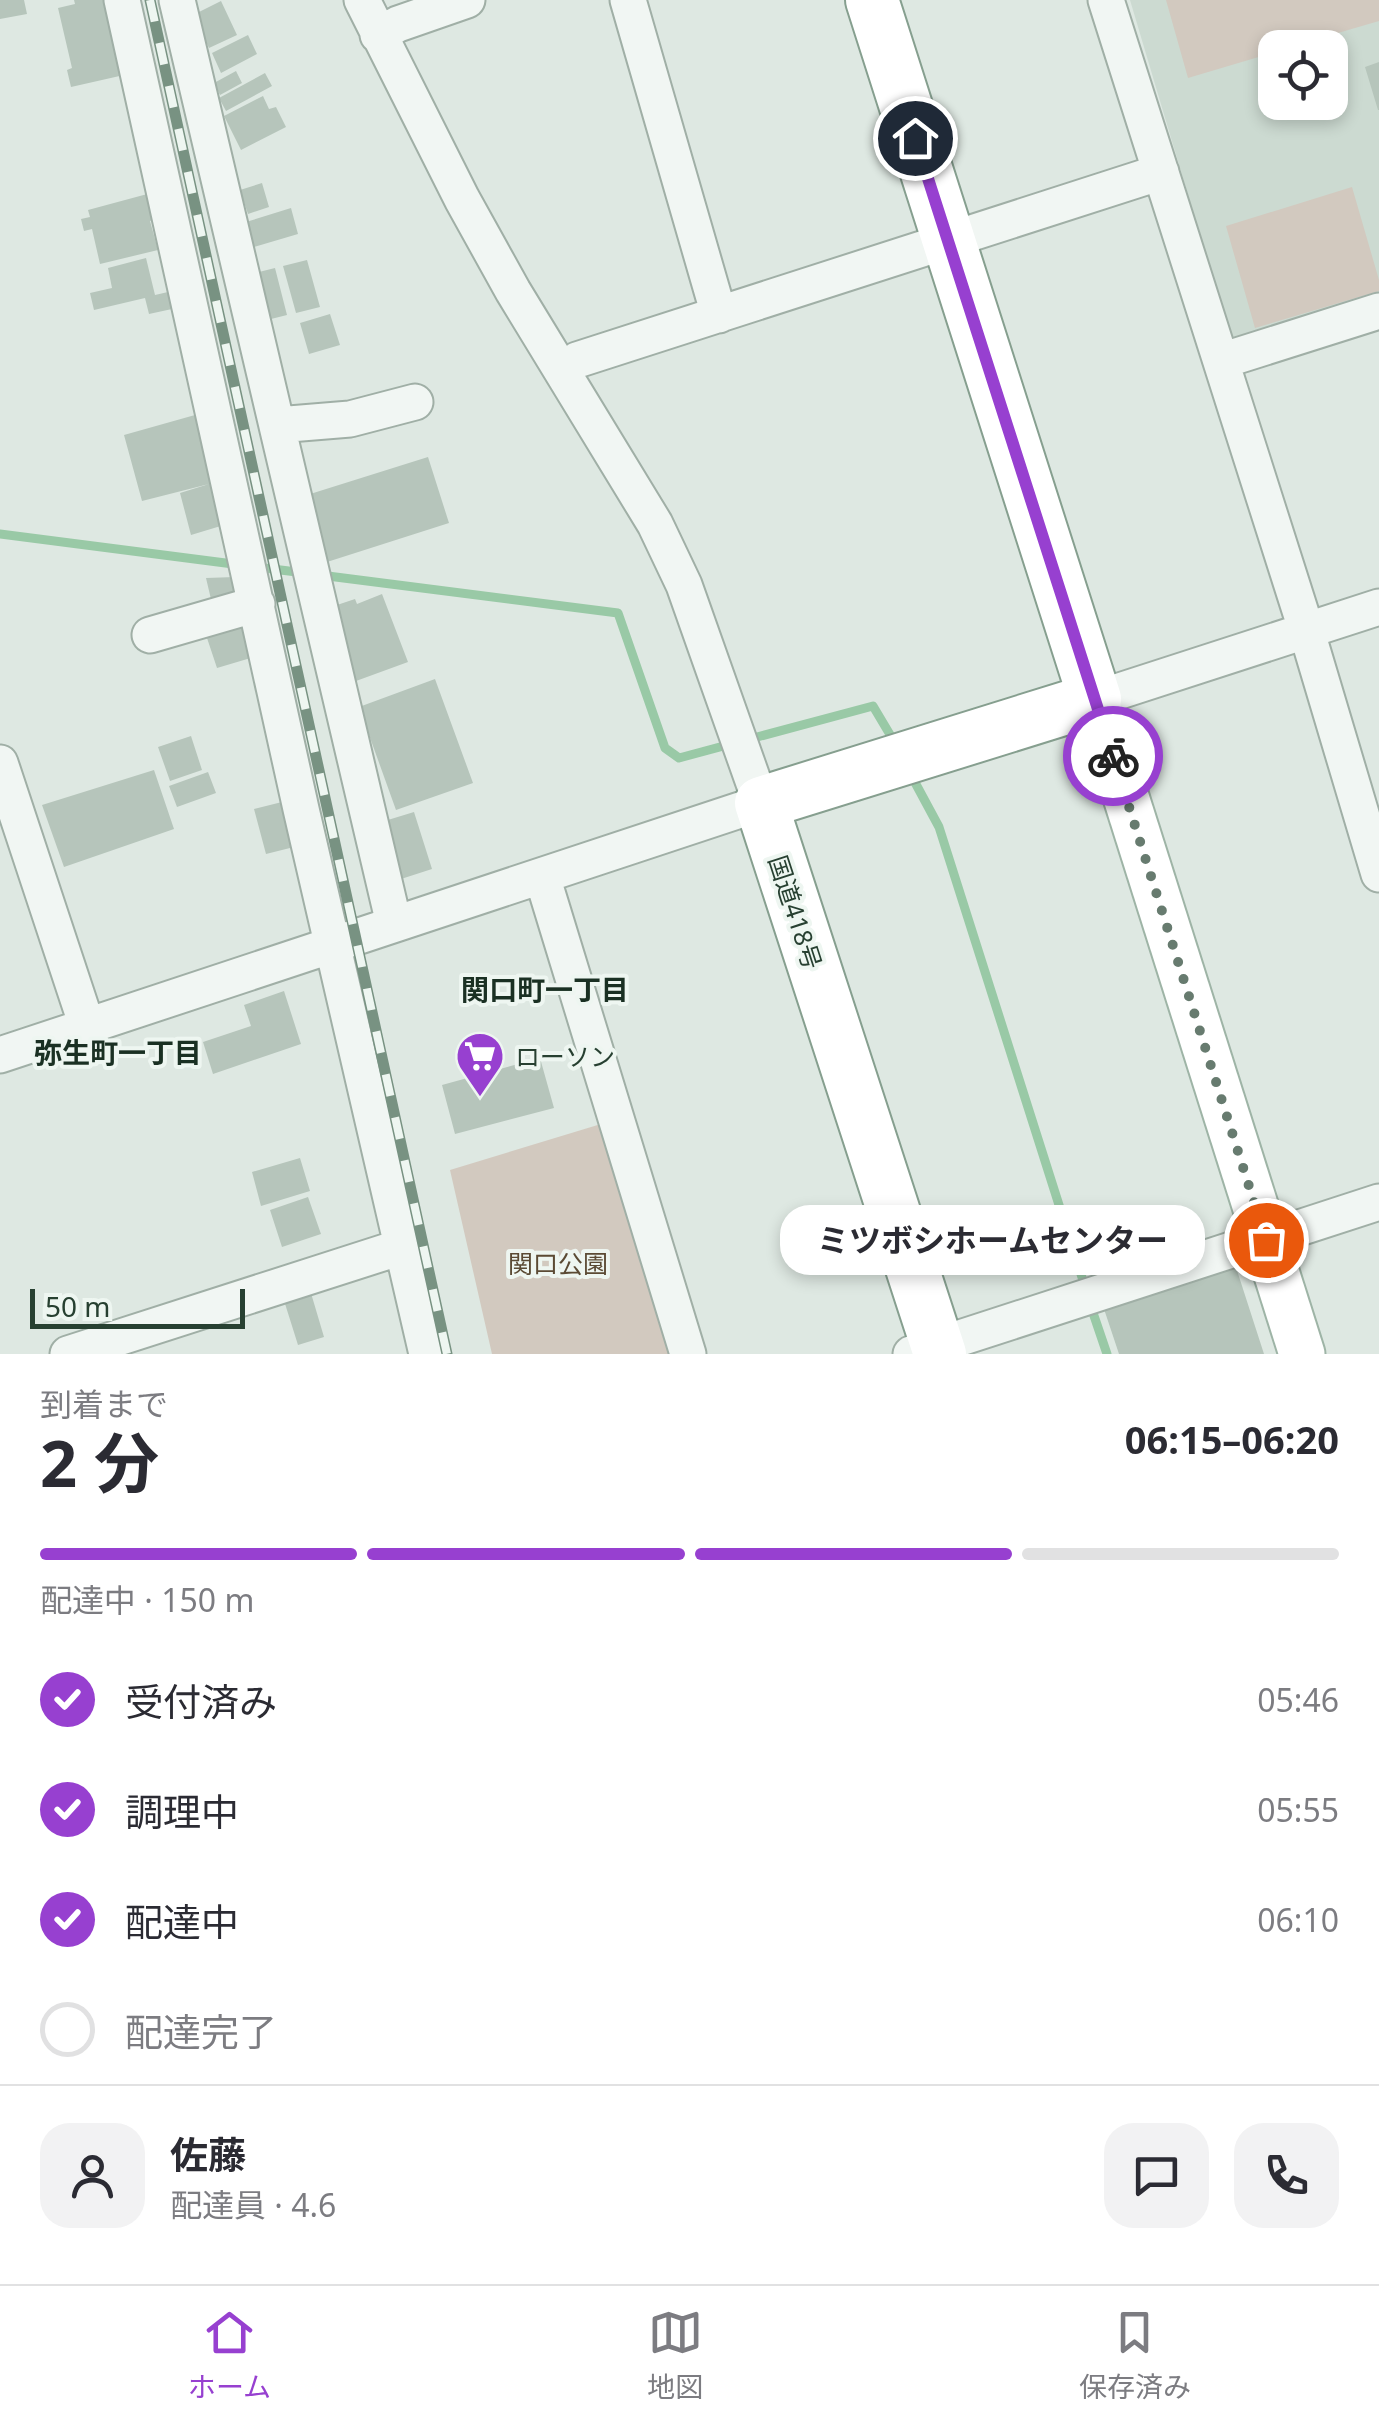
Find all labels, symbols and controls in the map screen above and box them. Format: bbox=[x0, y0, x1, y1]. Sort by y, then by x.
map controls bbox=[1258, 30, 1348, 120]
button: locate bbox=[1258, 30, 1348, 120]
pin bbox=[873, 96, 958, 181]
icon: home bbox=[888, 111, 943, 166]
courier bbox=[1063, 706, 1163, 806]
icon: bike bbox=[1086, 729, 1141, 784]
street label: 国道418号 bbox=[762, 851, 830, 973]
district label: 関口町一丁目 bbox=[461, 970, 629, 1008]
supermarket icon: ローソン bbox=[454, 1030, 506, 1098]
district label: 弥生町一丁目 bbox=[34, 1033, 202, 1071]
place label: ローソン bbox=[515, 1039, 615, 1073]
pin bbox=[1224, 1198, 1309, 1283]
callout: ミツボシホームセンター bbox=[781, 1205, 1206, 1275]
icon: bag bbox=[1239, 1213, 1294, 1268]
text: ミツボシホームセンター bbox=[817, 1218, 1168, 1261]
park label: 関口公園 bbox=[508, 1246, 608, 1280]
scale bar bbox=[30, 1284, 245, 1328]
text: 50 m bbox=[45, 1287, 111, 1325]
text: 到着まで bbox=[40, 1382, 168, 1425]
text: 06:15–06:20 bbox=[1125, 1413, 1339, 1465]
text: 2 分 bbox=[40, 1418, 159, 1506]
text: 配達中 · 150 m bbox=[40, 1578, 254, 1621]
icon: check bbox=[40, 1672, 95, 1727]
text: 受付済み bbox=[125, 1675, 277, 1727]
text: 05:46 bbox=[1257, 1678, 1339, 1721]
icon: check bbox=[40, 1782, 95, 1837]
text: 調理中 bbox=[125, 1785, 239, 1837]
text: 05:55 bbox=[1257, 1788, 1339, 1831]
icon: check bbox=[40, 1892, 95, 1947]
text: 配達中 bbox=[125, 1895, 239, 1947]
text: 06:10 bbox=[1257, 1898, 1339, 1941]
text: 配達完了 bbox=[125, 2005, 277, 2057]
button: person bbox=[40, 2123, 145, 2228]
button: chat bbox=[1104, 2123, 1209, 2228]
button: phone bbox=[1234, 2123, 1339, 2228]
text: 佐藤 bbox=[170, 2128, 246, 2180]
text: 配達員 · 4.6 bbox=[170, 2183, 336, 2226]
tab: ホーム bbox=[188, 2305, 271, 2405]
tab: 地図 bbox=[647, 2305, 703, 2405]
tab: 保存済み bbox=[1079, 2305, 1191, 2405]

